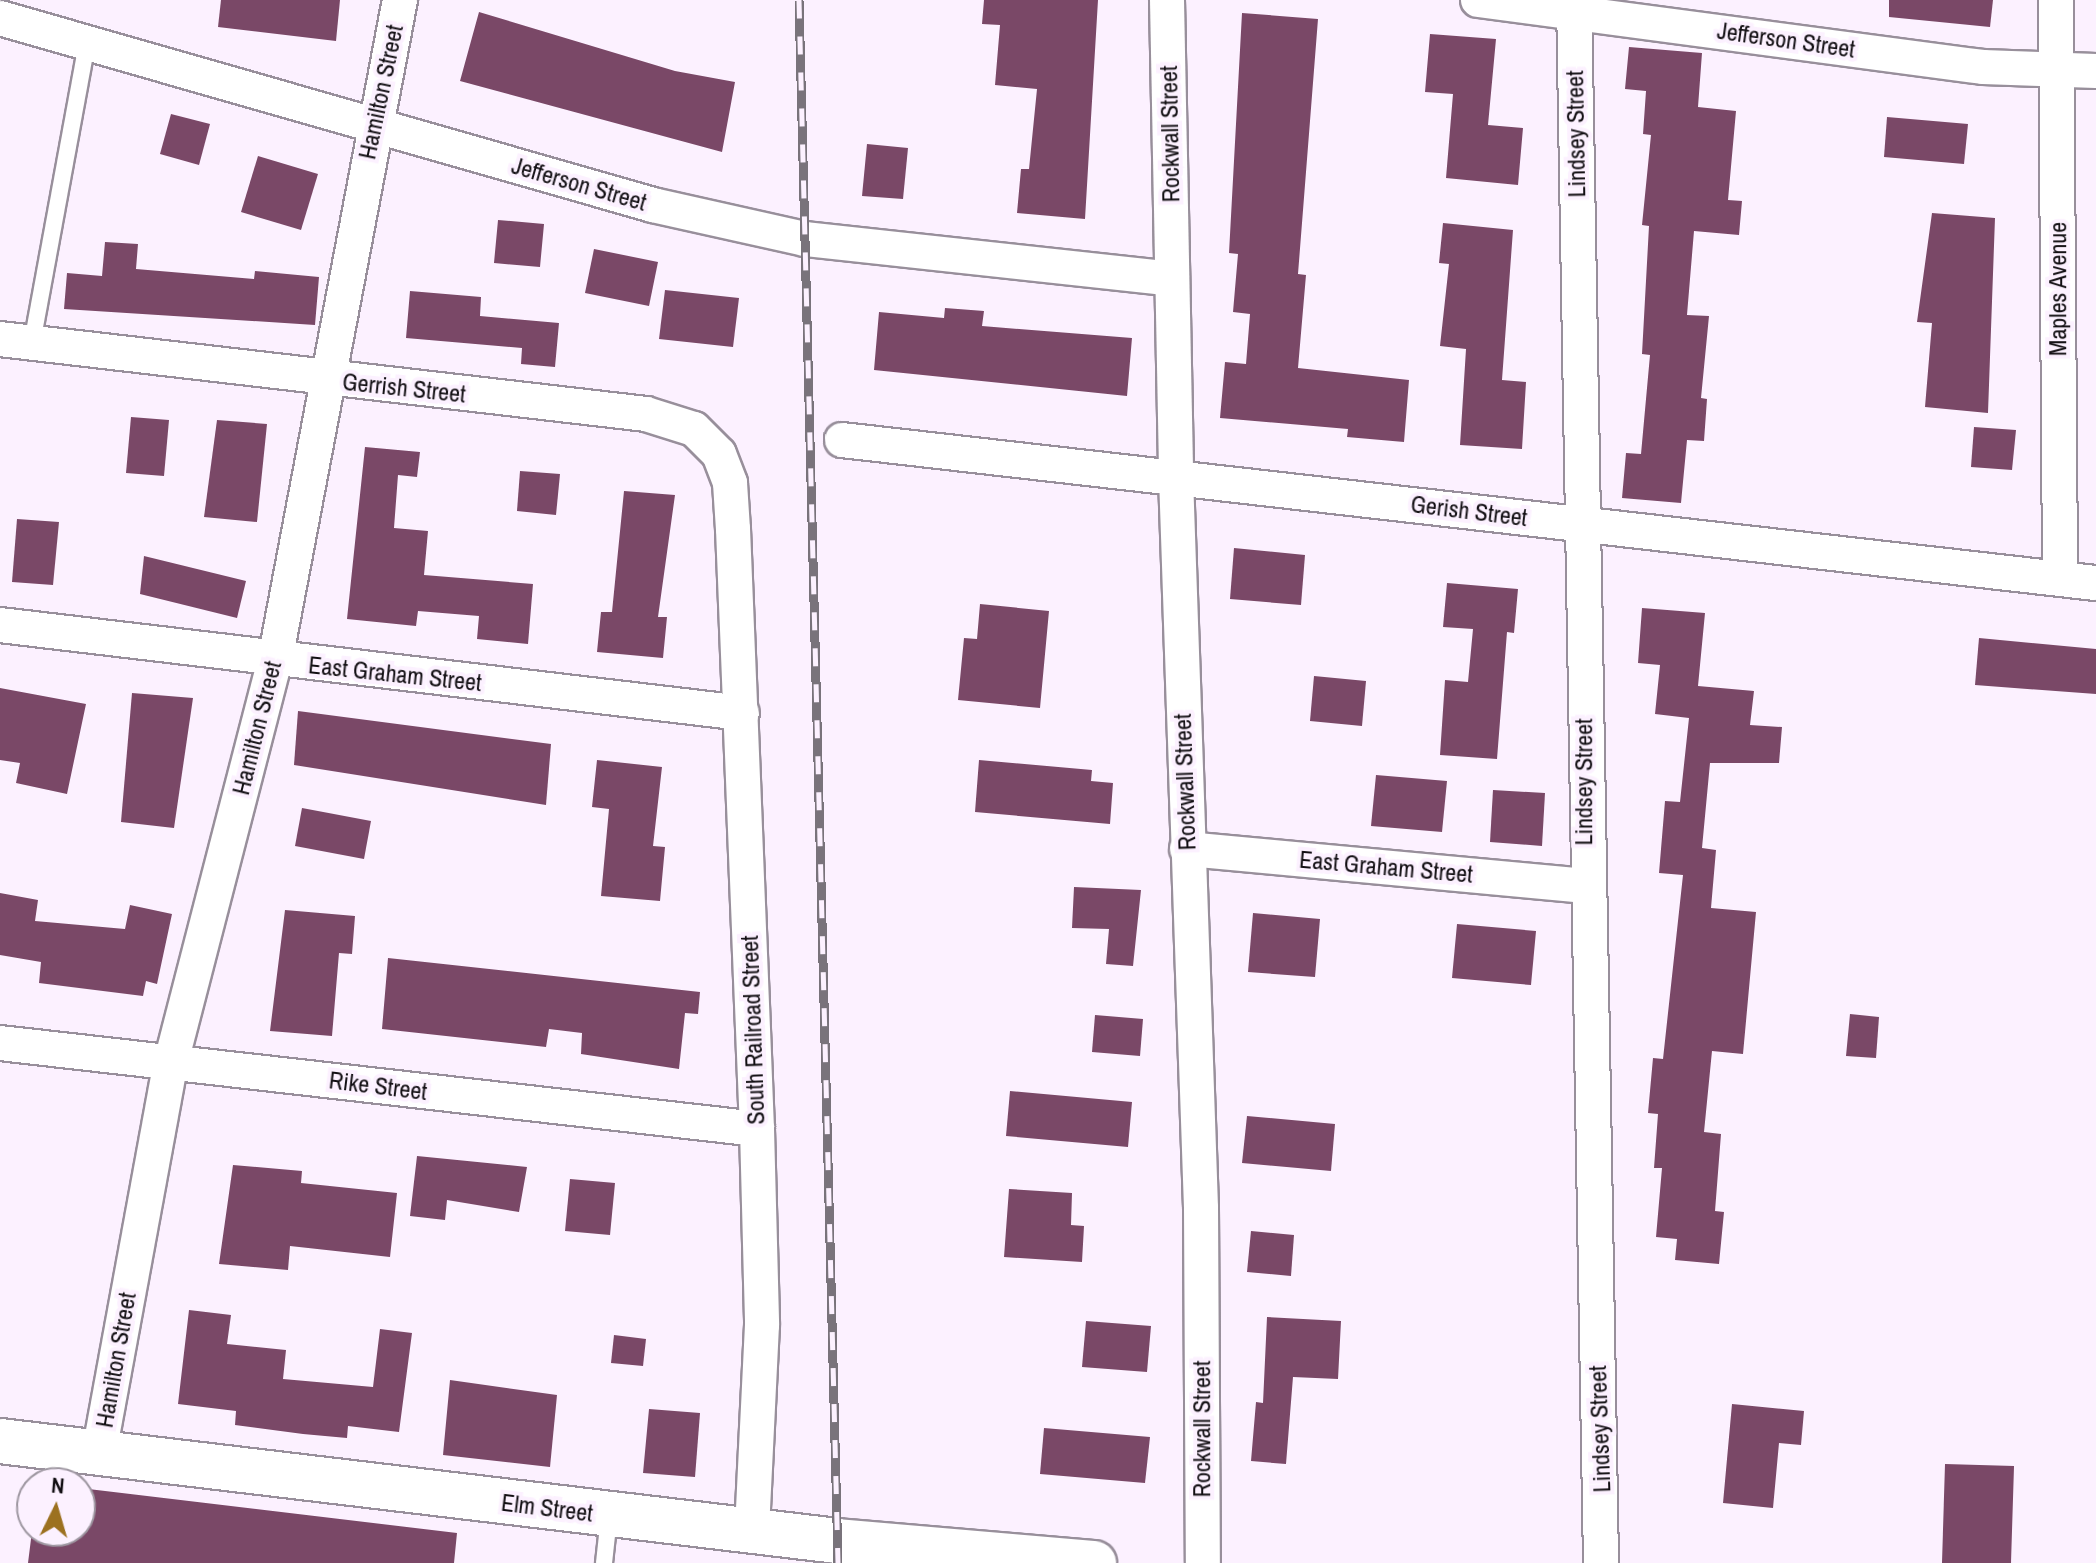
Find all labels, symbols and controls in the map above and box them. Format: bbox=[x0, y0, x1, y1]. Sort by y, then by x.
street label: Jefferson Street bbox=[1715, 16, 1857, 64]
street label: Hamilton Street bbox=[353, 22, 409, 162]
street label: Rockwall Street bbox=[1154, 65, 1186, 203]
street label: Lindsey Street bbox=[1560, 70, 1592, 198]
street label: Jefferson Street bbox=[508, 151, 650, 217]
street label: Maples Avenue bbox=[2044, 221, 2072, 357]
street label: Gerrish Street bbox=[341, 367, 467, 409]
street label: Gerish Street bbox=[1409, 490, 1529, 532]
street label: East Graham Street bbox=[307, 651, 483, 697]
street label: Hamilton Street bbox=[226, 658, 288, 798]
street label: Rockwall Street bbox=[1168, 713, 1202, 851]
street label: Lindsey Street bbox=[1570, 719, 1598, 845]
street label: East Graham Street bbox=[1298, 845, 1474, 889]
street label: South Railroad Street bbox=[735, 935, 771, 1125]
street label: Rike Street bbox=[327, 1066, 429, 1106]
street label: Hamilton Street bbox=[90, 1290, 142, 1430]
street label: Rockwall Street bbox=[1188, 1361, 1216, 1497]
street label: Lindsey Street bbox=[1583, 1365, 1617, 1493]
north arrow bbox=[16, 1467, 96, 1547]
text: N bbox=[50, 1470, 66, 1501]
street label: Elm Street bbox=[500, 1488, 594, 1528]

